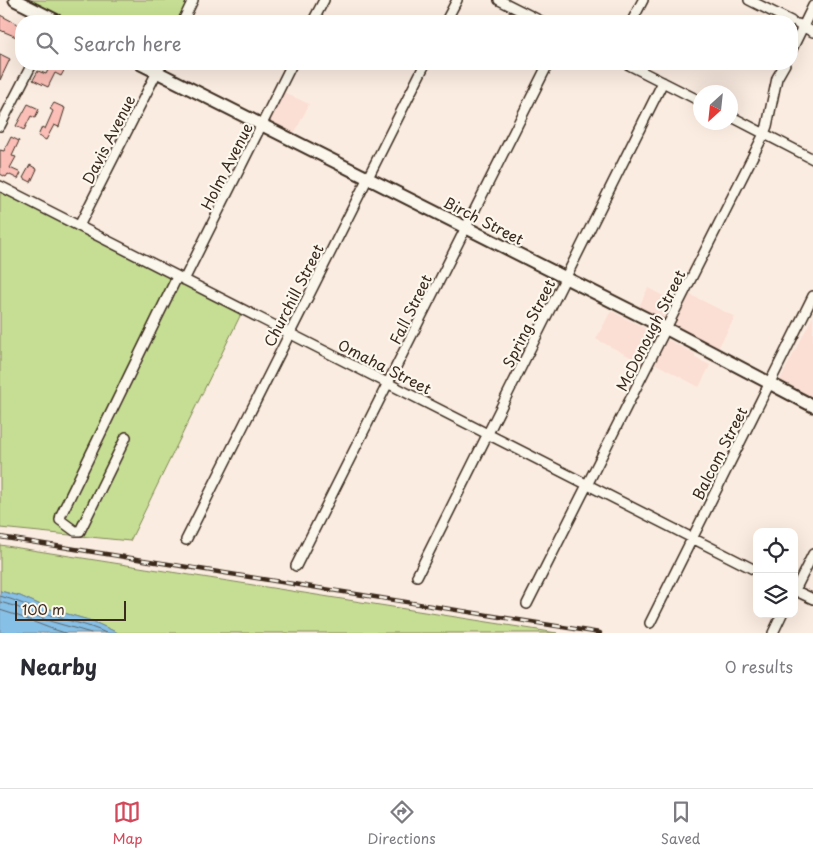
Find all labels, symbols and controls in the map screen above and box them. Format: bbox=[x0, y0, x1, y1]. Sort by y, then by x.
search box bbox=[15, 15, 798, 70]
icon: search bbox=[33, 29, 61, 57]
text: Search here bbox=[73, 29, 182, 57]
north arrow bbox=[693, 85, 738, 130]
street label: Davis Avenue bbox=[76, 91, 140, 187]
street label: Holm Avenue bbox=[194, 119, 258, 213]
street label: Birch Street bbox=[440, 190, 528, 250]
street label: Churchill Street bbox=[257, 240, 329, 350]
street label: McDonough Street bbox=[609, 265, 691, 395]
street label: Fall Street bbox=[383, 270, 437, 348]
street label: Spring Street bbox=[496, 275, 560, 371]
street label: Omaha Street bbox=[334, 333, 436, 399]
street label: Balcom Street bbox=[686, 402, 753, 504]
map controls bbox=[753, 528, 798, 618]
button: locate bbox=[753, 528, 798, 573]
button: layers bbox=[753, 573, 798, 618]
scale bar bbox=[15, 598, 126, 621]
text: 100 m bbox=[22, 599, 65, 620]
text: Nearby bbox=[20, 650, 97, 682]
text: 0 results bbox=[725, 654, 793, 678]
tab: Map bbox=[113, 798, 142, 849]
tab: Directions bbox=[368, 798, 436, 849]
tab: Saved bbox=[661, 798, 700, 849]

